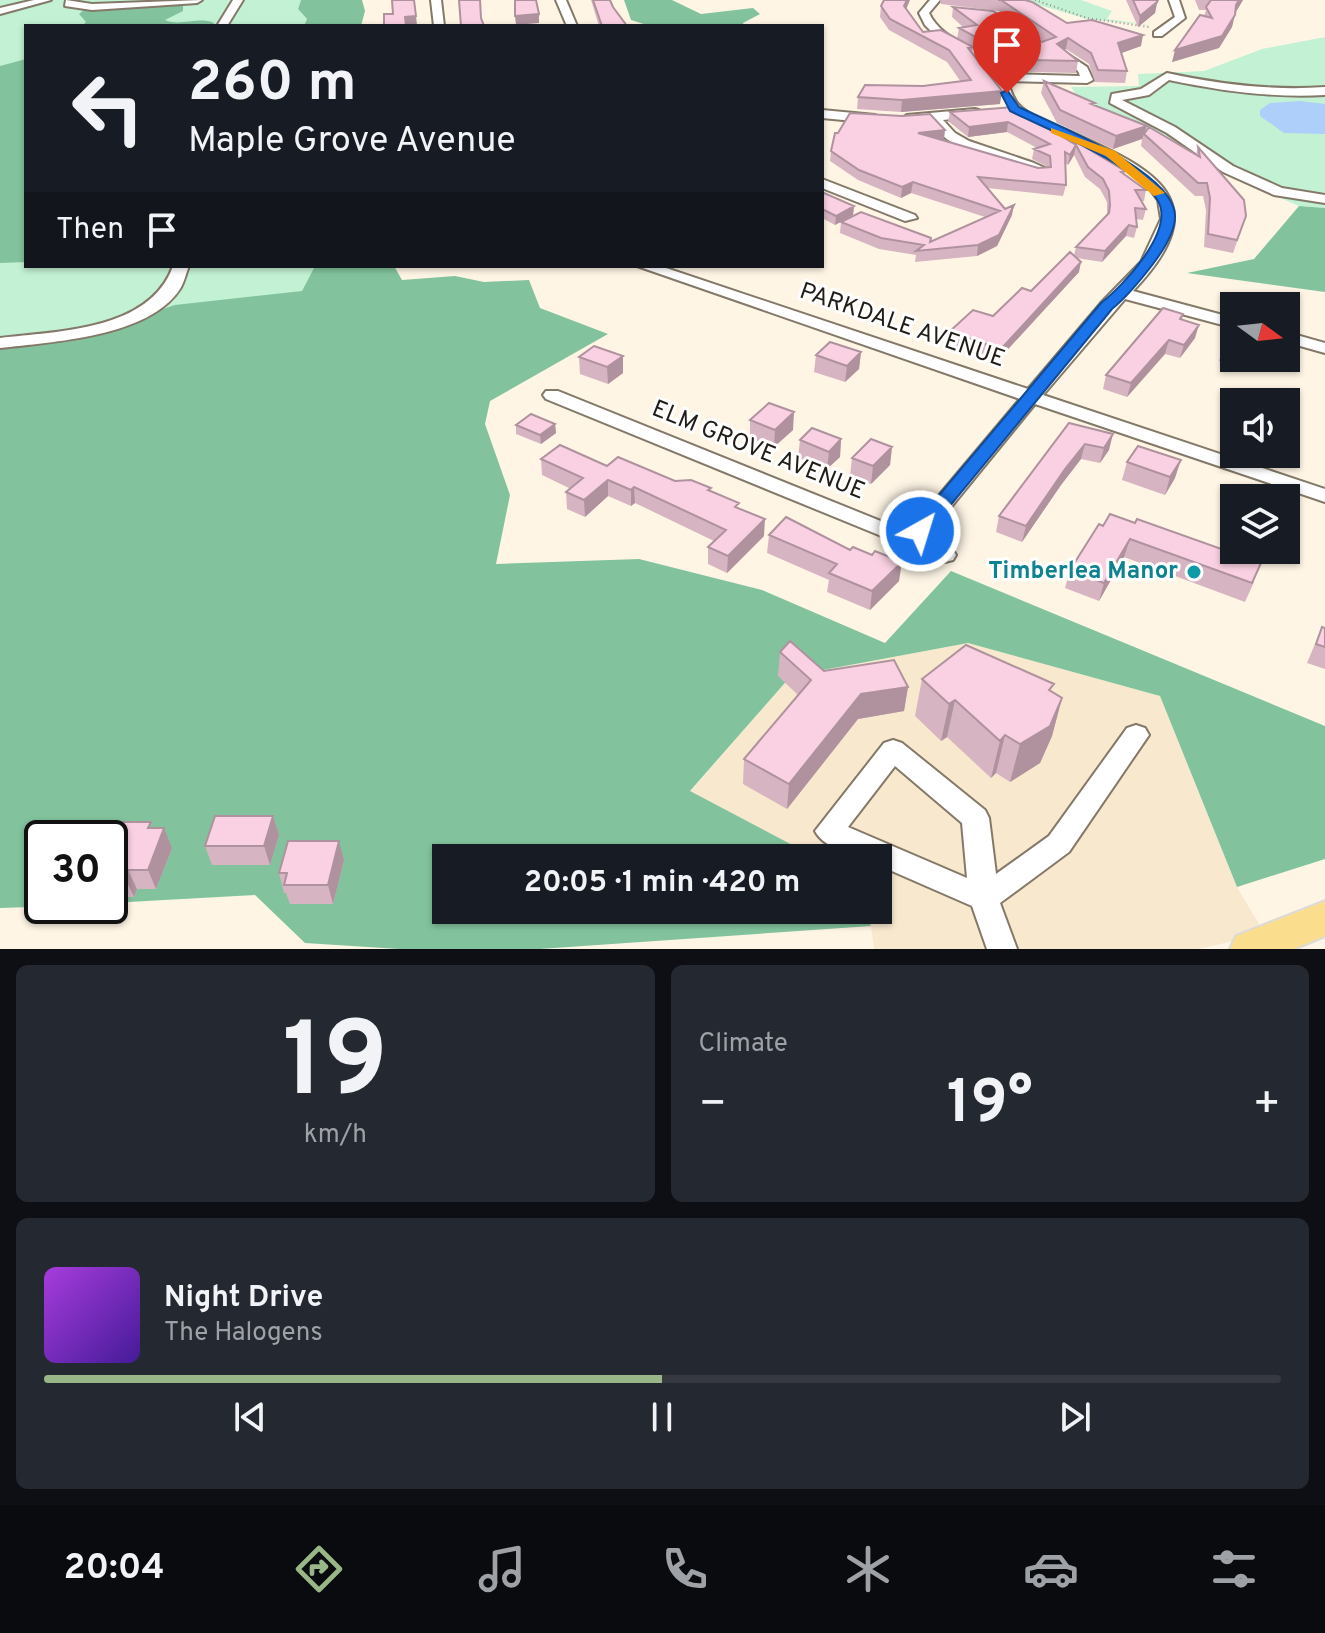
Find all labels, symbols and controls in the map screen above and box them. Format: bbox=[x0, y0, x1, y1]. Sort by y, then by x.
pin bbox=[973, 11, 1041, 93]
icon: arrive bbox=[985, 23, 1029, 67]
text: 260 m bbox=[188, 50, 357, 120]
icon: left bbox=[56, 56, 160, 160]
text: Maple Grove Avenue bbox=[188, 119, 516, 165]
icon: arrive bbox=[140, 208, 184, 252]
text: Then bbox=[56, 212, 124, 249]
street label: PARKDALE AVENUE bbox=[795, 277, 1009, 375]
north arrow bbox=[1220, 292, 1300, 372]
map controls bbox=[1220, 292, 1300, 564]
button: sound bbox=[1220, 388, 1300, 468]
street label: ELM GROVE AVENUE bbox=[647, 395, 869, 507]
button: layers bbox=[1220, 484, 1300, 564]
position arrow bbox=[878, 489, 962, 573]
place label: Timberlea Manor bbox=[988, 557, 1178, 587]
marker: Timberlea Manor bbox=[1185, 563, 1203, 581]
speed limit sign: 30 bbox=[24, 820, 128, 924]
text: 20:05 · 1 min · 420 m bbox=[524, 865, 800, 902]
text: 19 bbox=[282, 1001, 388, 1133]
text: Climate bbox=[699, 1028, 788, 1061]
text: 19° bbox=[947, 1068, 1033, 1144]
text: − bbox=[699, 1078, 727, 1134]
text: + bbox=[1253, 1078, 1281, 1134]
text: km/h bbox=[304, 1119, 367, 1152]
text: Night Drive bbox=[164, 1280, 323, 1317]
text: The Halogens bbox=[164, 1317, 323, 1350]
icon: previous bbox=[228, 1395, 272, 1439]
icon: pause bbox=[640, 1395, 684, 1439]
icon: next bbox=[1053, 1395, 1097, 1439]
icon: directions bbox=[291, 1541, 347, 1597]
icon: music bbox=[474, 1541, 530, 1597]
icon: phone bbox=[657, 1541, 713, 1597]
icon: climate bbox=[840, 1541, 896, 1597]
icon: car bbox=[1023, 1541, 1079, 1597]
icon: filters bbox=[1206, 1541, 1262, 1597]
text: 20:04 bbox=[63, 1546, 165, 1592]

